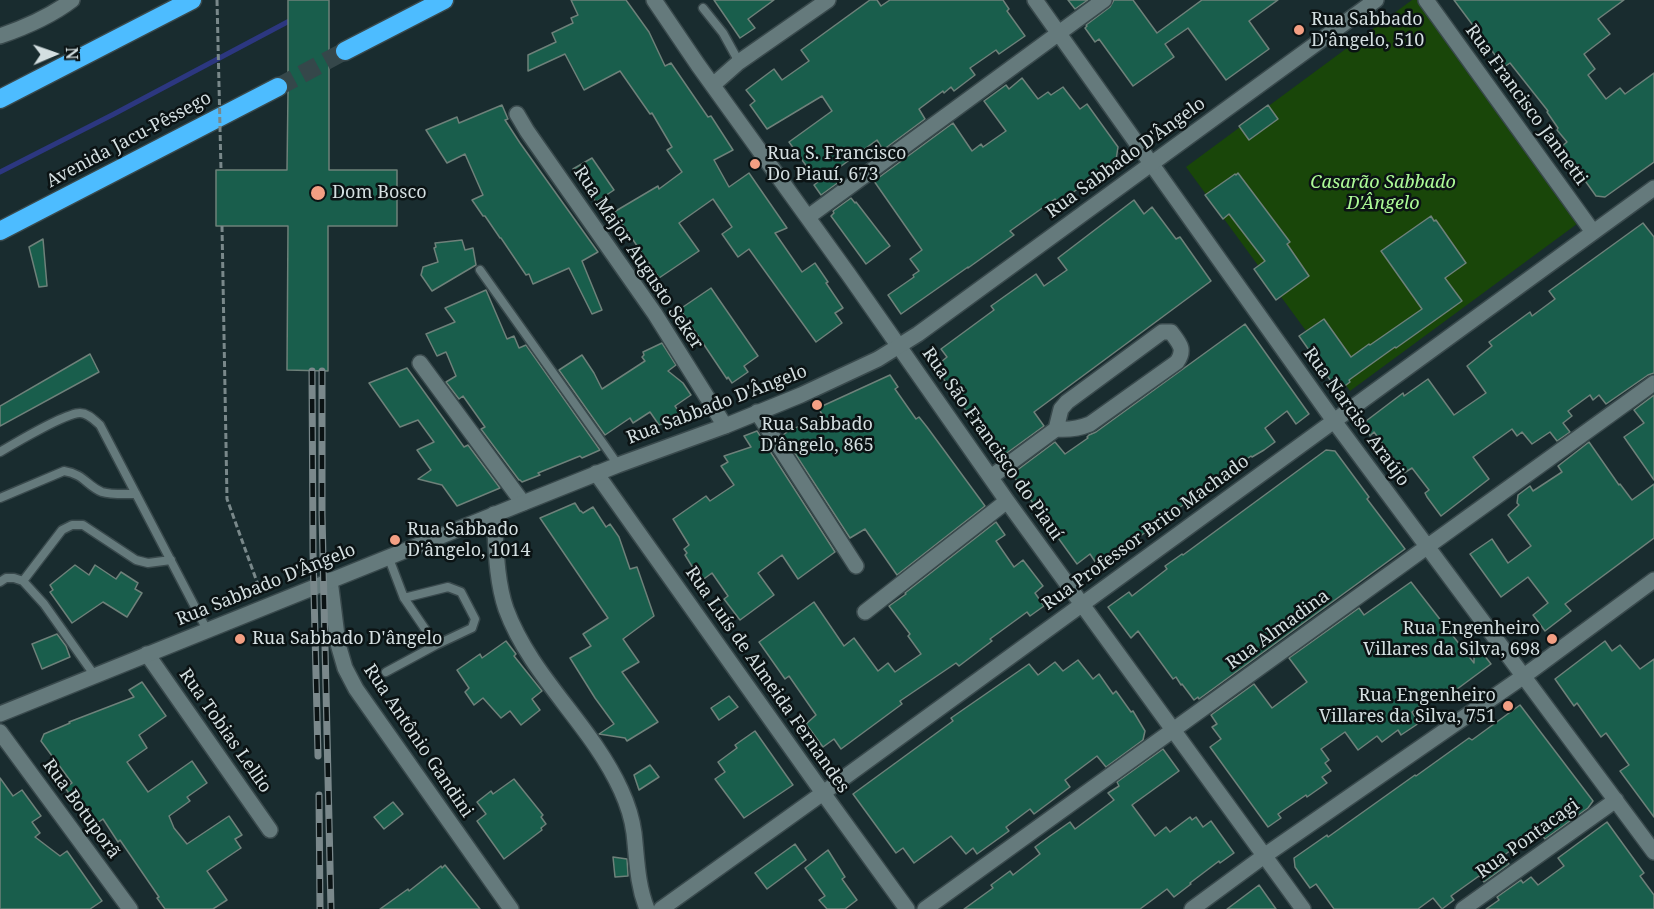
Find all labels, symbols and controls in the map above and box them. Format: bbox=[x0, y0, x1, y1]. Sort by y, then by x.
place label: Rua Sabbado D'ângelo, 510 bbox=[1311, 9, 1424, 52]
street label: Rua Francisco Jannetti bbox=[1461, 21, 1591, 189]
marker: Rua Sabbado D'ângelo, 510 bbox=[1292, 23, 1306, 37]
north arrow bbox=[24, 24, 84, 84]
text: N bbox=[61, 47, 83, 60]
street label: Avenida Jacu-Pêssego bbox=[43, 87, 215, 193]
street label: Rua Sabbado D'Ângelo bbox=[1042, 93, 1210, 223]
place label: Rua S. Francisco Do Piauí, 673 bbox=[767, 143, 906, 186]
marker: Rua S. Francisco Do Piauí, 673 bbox=[748, 157, 762, 171]
street label: Rua Major Augusto Seker bbox=[569, 162, 707, 354]
park label: Casarão Sabbado D'Ângelo bbox=[1310, 172, 1456, 214]
place label: Dom Bosco bbox=[332, 182, 427, 204]
marker: Dom Bosco bbox=[309, 184, 327, 202]
street label: Rua São Francisco do Piauí bbox=[917, 343, 1067, 545]
street label: Rua Narciso Araújo bbox=[1298, 343, 1414, 491]
street label: Rua Sabbado D'Ângelo bbox=[624, 361, 810, 449]
marker: Rua Sabbado D'ângelo, 865 bbox=[810, 398, 824, 412]
place label: Rua Sabbado D'ângelo, 865 bbox=[760, 414, 874, 456]
street label: Rua Professor Brito Machado bbox=[1038, 451, 1254, 615]
place label: Rua Sabbado D'ângelo, 1014 bbox=[407, 519, 530, 562]
marker: Rua Sabbado D'ângelo, 1014 bbox=[388, 533, 402, 547]
street label: Rua Sabbado D'Ângelo bbox=[173, 539, 359, 631]
street label: Rua Luís de Almeida Fernandes bbox=[680, 563, 854, 797]
street label: Rua Almadina bbox=[1222, 585, 1334, 675]
place label: Rua Engenheiro Villares da Silva, 698 bbox=[1363, 618, 1540, 660]
place label: Rua Sabbado D'ângelo bbox=[252, 628, 442, 650]
marker: Rua Sabbado D'ângelo bbox=[233, 632, 247, 646]
marker: Rua Engenheiro Villares da Silva, 698 bbox=[1545, 632, 1559, 646]
street label: Rua Antônio Gandini bbox=[359, 660, 477, 822]
street label: Rua Tobias Lellio bbox=[174, 665, 276, 797]
place label: Rua Engenheiro Villares da Silva, 751 bbox=[1319, 685, 1496, 728]
marker: Rua Engenheiro Villares da Silva, 751 bbox=[1501, 699, 1515, 713]
street label: Rua Botuporã bbox=[38, 755, 124, 863]
street label: Rua Pontacagi bbox=[1472, 794, 1584, 884]

